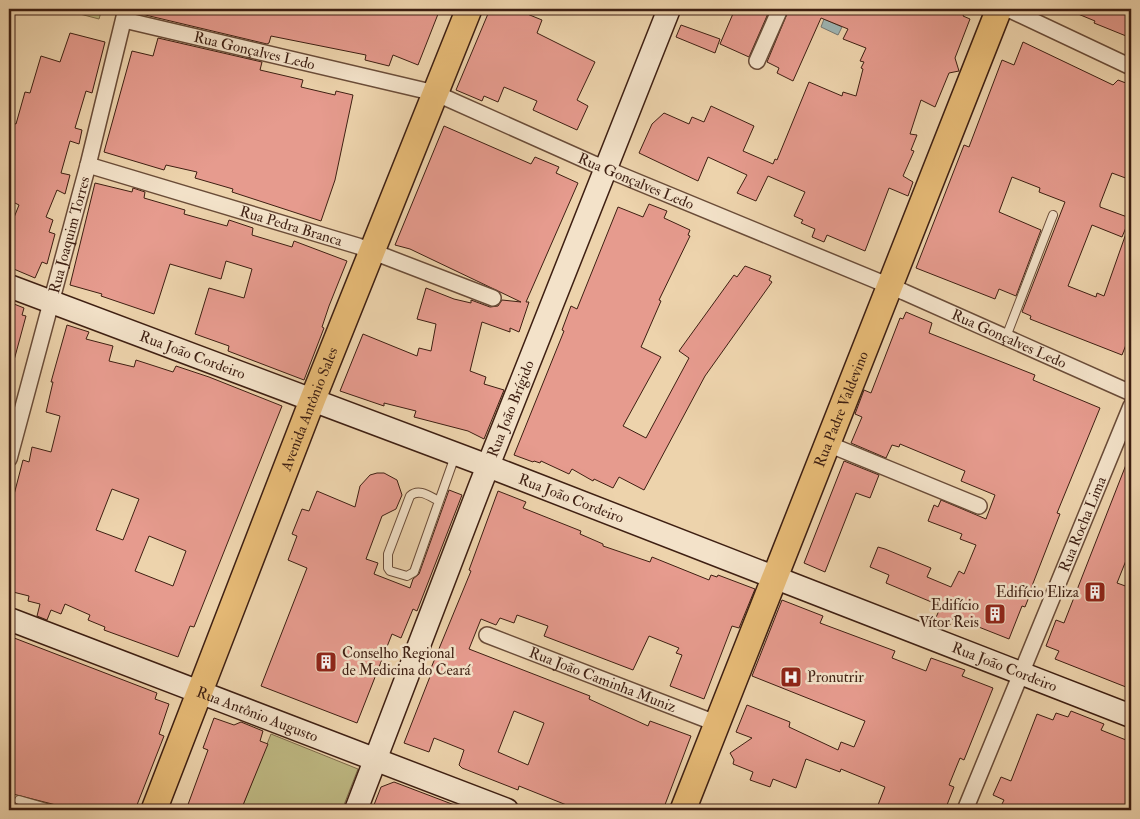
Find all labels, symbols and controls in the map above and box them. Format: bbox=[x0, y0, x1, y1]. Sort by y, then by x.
street label: Rua Gonçalves Ledo bbox=[192, 28, 317, 75]
street label: Rua Gonçalves Ledo bbox=[575, 149, 697, 214]
street label: Rua Joaquim Torres bbox=[45, 175, 94, 296]
street label: Rua Pedra Branca bbox=[237, 202, 345, 251]
street label: Rua Gonçalves Ledo bbox=[948, 305, 1069, 373]
street label: Rua João Cordeiro bbox=[137, 327, 248, 384]
street label: Avenida Antônio Sales bbox=[277, 345, 343, 475]
street label: Rua Padre Valdevino bbox=[810, 349, 873, 470]
street label: Rua João Brígido bbox=[483, 358, 539, 460]
street label: Rua João Cordeiro bbox=[516, 470, 626, 528]
street label: Rua Rocha Lima bbox=[1055, 473, 1111, 575]
building icon: Edifício Eliza bbox=[1083, 580, 1107, 604]
place label: Edifício Eliza bbox=[996, 583, 1080, 602]
place label: Edifício Vítor Reis bbox=[919, 596, 979, 632]
building icon: Edifício Vítor Reis bbox=[983, 602, 1007, 626]
street label: Rua João Cordeiro bbox=[949, 638, 1060, 696]
street label: Rua João Caminha Muniz bbox=[526, 643, 679, 717]
place label: Conselho Regional de Medicina do Ceará bbox=[342, 644, 472, 680]
building icon: Conselho Regional de Medicina do Ceará bbox=[314, 650, 338, 674]
hospital icon: Pronutrir bbox=[779, 665, 803, 689]
place label: Pronutrir bbox=[807, 668, 864, 687]
street label: Rua Antônio Augusto bbox=[194, 683, 321, 747]

